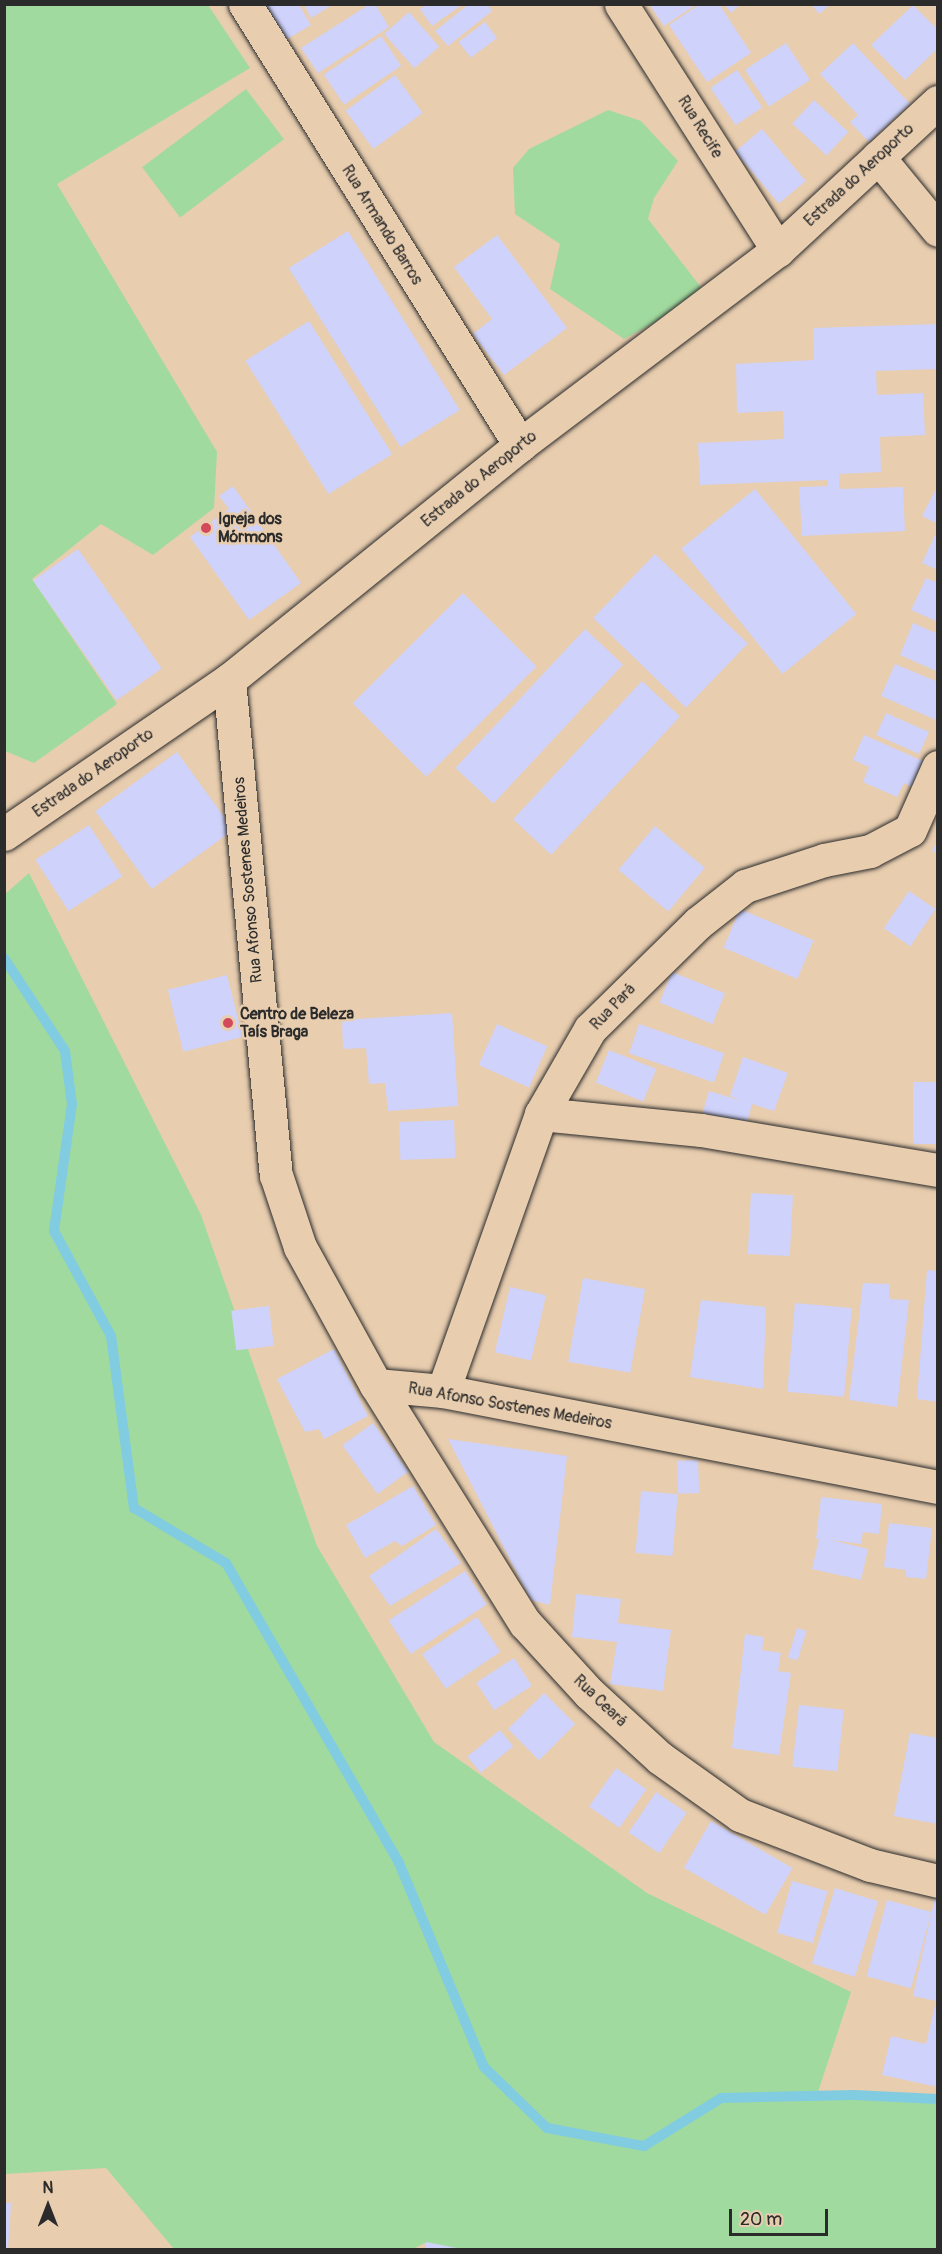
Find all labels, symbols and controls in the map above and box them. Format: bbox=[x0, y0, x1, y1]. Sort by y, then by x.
street label: Rua Recife bbox=[673, 92, 727, 162]
street label: Estrada do Aeroporto bbox=[800, 119, 918, 231]
street label: Rua Armando Barros bbox=[337, 162, 427, 288]
street label: Estrada do Aeroporto bbox=[418, 427, 540, 531]
place label: Igreja dos Mórmons bbox=[218, 509, 283, 547]
marker: Igreja dos Mórmons bbox=[199, 521, 213, 535]
street label: Estrada do Aeroporto bbox=[29, 724, 157, 822]
street label: Rua Afonso Sostenes Medeiros bbox=[229, 776, 267, 984]
street label: Rua Pará bbox=[586, 980, 640, 1034]
place label: Centro de Beleza Taís Braga bbox=[240, 1004, 354, 1042]
marker: Centro de Beleza Taís Braga bbox=[221, 1016, 235, 1030]
street label: Rua Afonso Sostenes Medeiros bbox=[407, 1379, 613, 1433]
street label: Rua Ceará bbox=[569, 1671, 631, 1731]
north arrow bbox=[18, 2176, 78, 2236]
text: N bbox=[43, 2178, 53, 2198]
scale bar bbox=[732, 2197, 831, 2235]
text: 20 m bbox=[740, 2208, 782, 2231]

